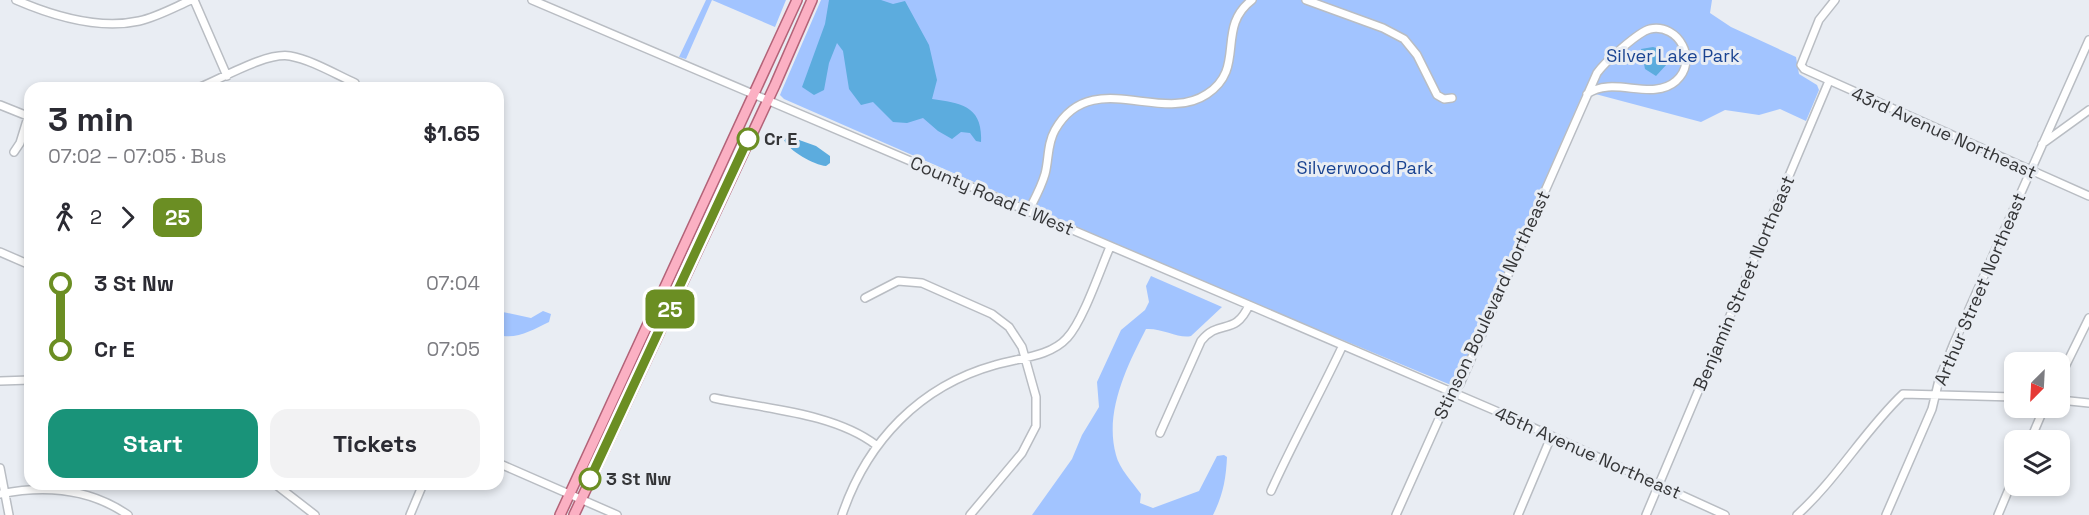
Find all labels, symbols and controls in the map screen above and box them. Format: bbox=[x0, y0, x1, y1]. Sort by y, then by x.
park label: Silver Lake Park bbox=[1606, 44, 1740, 67]
street label: 43rd Avenue Northeast bbox=[1848, 81, 2040, 184]
text: 3 min bbox=[48, 99, 134, 141]
text: $1.65 bbox=[424, 119, 480, 147]
place label: Cr E bbox=[764, 127, 797, 150]
marker: Cr E bbox=[737, 128, 759, 150]
text: 07:02 – 07:05 · Bus bbox=[48, 143, 227, 169]
street label: County Road E West bbox=[907, 151, 1077, 240]
park label: Silverwood Park bbox=[1297, 156, 1434, 179]
street label: Benjamin Street Northeast bbox=[1688, 172, 1799, 394]
street label: Stinson Boulevard Northeast bbox=[1428, 187, 1555, 423]
street label: Arthur Street Northeast bbox=[1929, 189, 2031, 389]
icon: walk bbox=[48, 201, 81, 234]
icon: forward bbox=[111, 201, 144, 234]
text: 2 bbox=[90, 204, 102, 230]
text: 25 bbox=[165, 204, 190, 231]
text: 3 St Nw bbox=[94, 269, 174, 297]
text: 07:04 bbox=[426, 270, 480, 296]
line badge: 25 bbox=[643, 290, 697, 328]
text: 25 bbox=[657, 296, 683, 323]
text: Cr E bbox=[94, 335, 135, 363]
text: 07:05 bbox=[426, 336, 480, 362]
north arrow bbox=[2004, 352, 2070, 418]
map controls bbox=[2004, 352, 2070, 496]
street label: 45th Avenue Northeast bbox=[1491, 401, 1685, 504]
button: Start bbox=[48, 409, 258, 478]
button: Tickets bbox=[270, 409, 480, 478]
button: layers bbox=[2004, 430, 2070, 496]
place label: 3 St Nw bbox=[606, 467, 671, 490]
marker: 3 St Nw bbox=[579, 468, 601, 490]

